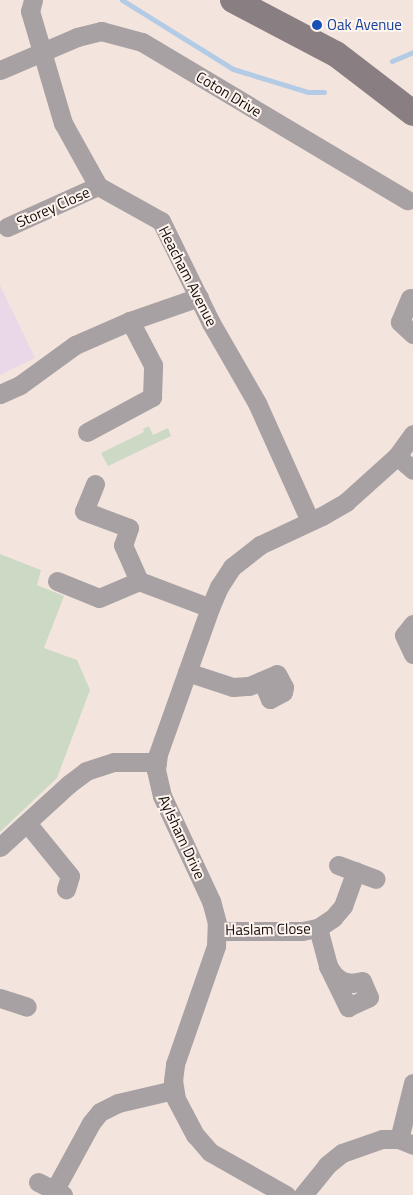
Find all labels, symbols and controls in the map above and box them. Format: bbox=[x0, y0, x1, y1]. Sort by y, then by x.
place label: Oak Avenue bbox=[327, 16, 402, 34]
marker: Oak Avenue bbox=[311, 19, 323, 31]
street label: Coton Drive bbox=[193, 67, 265, 121]
street label: Storey Close bbox=[14, 183, 92, 231]
street label: Heacham Avenue bbox=[155, 223, 221, 329]
street label: Aylsham Drive bbox=[155, 792, 209, 882]
street label: Haslam Close bbox=[225, 919, 311, 939]

